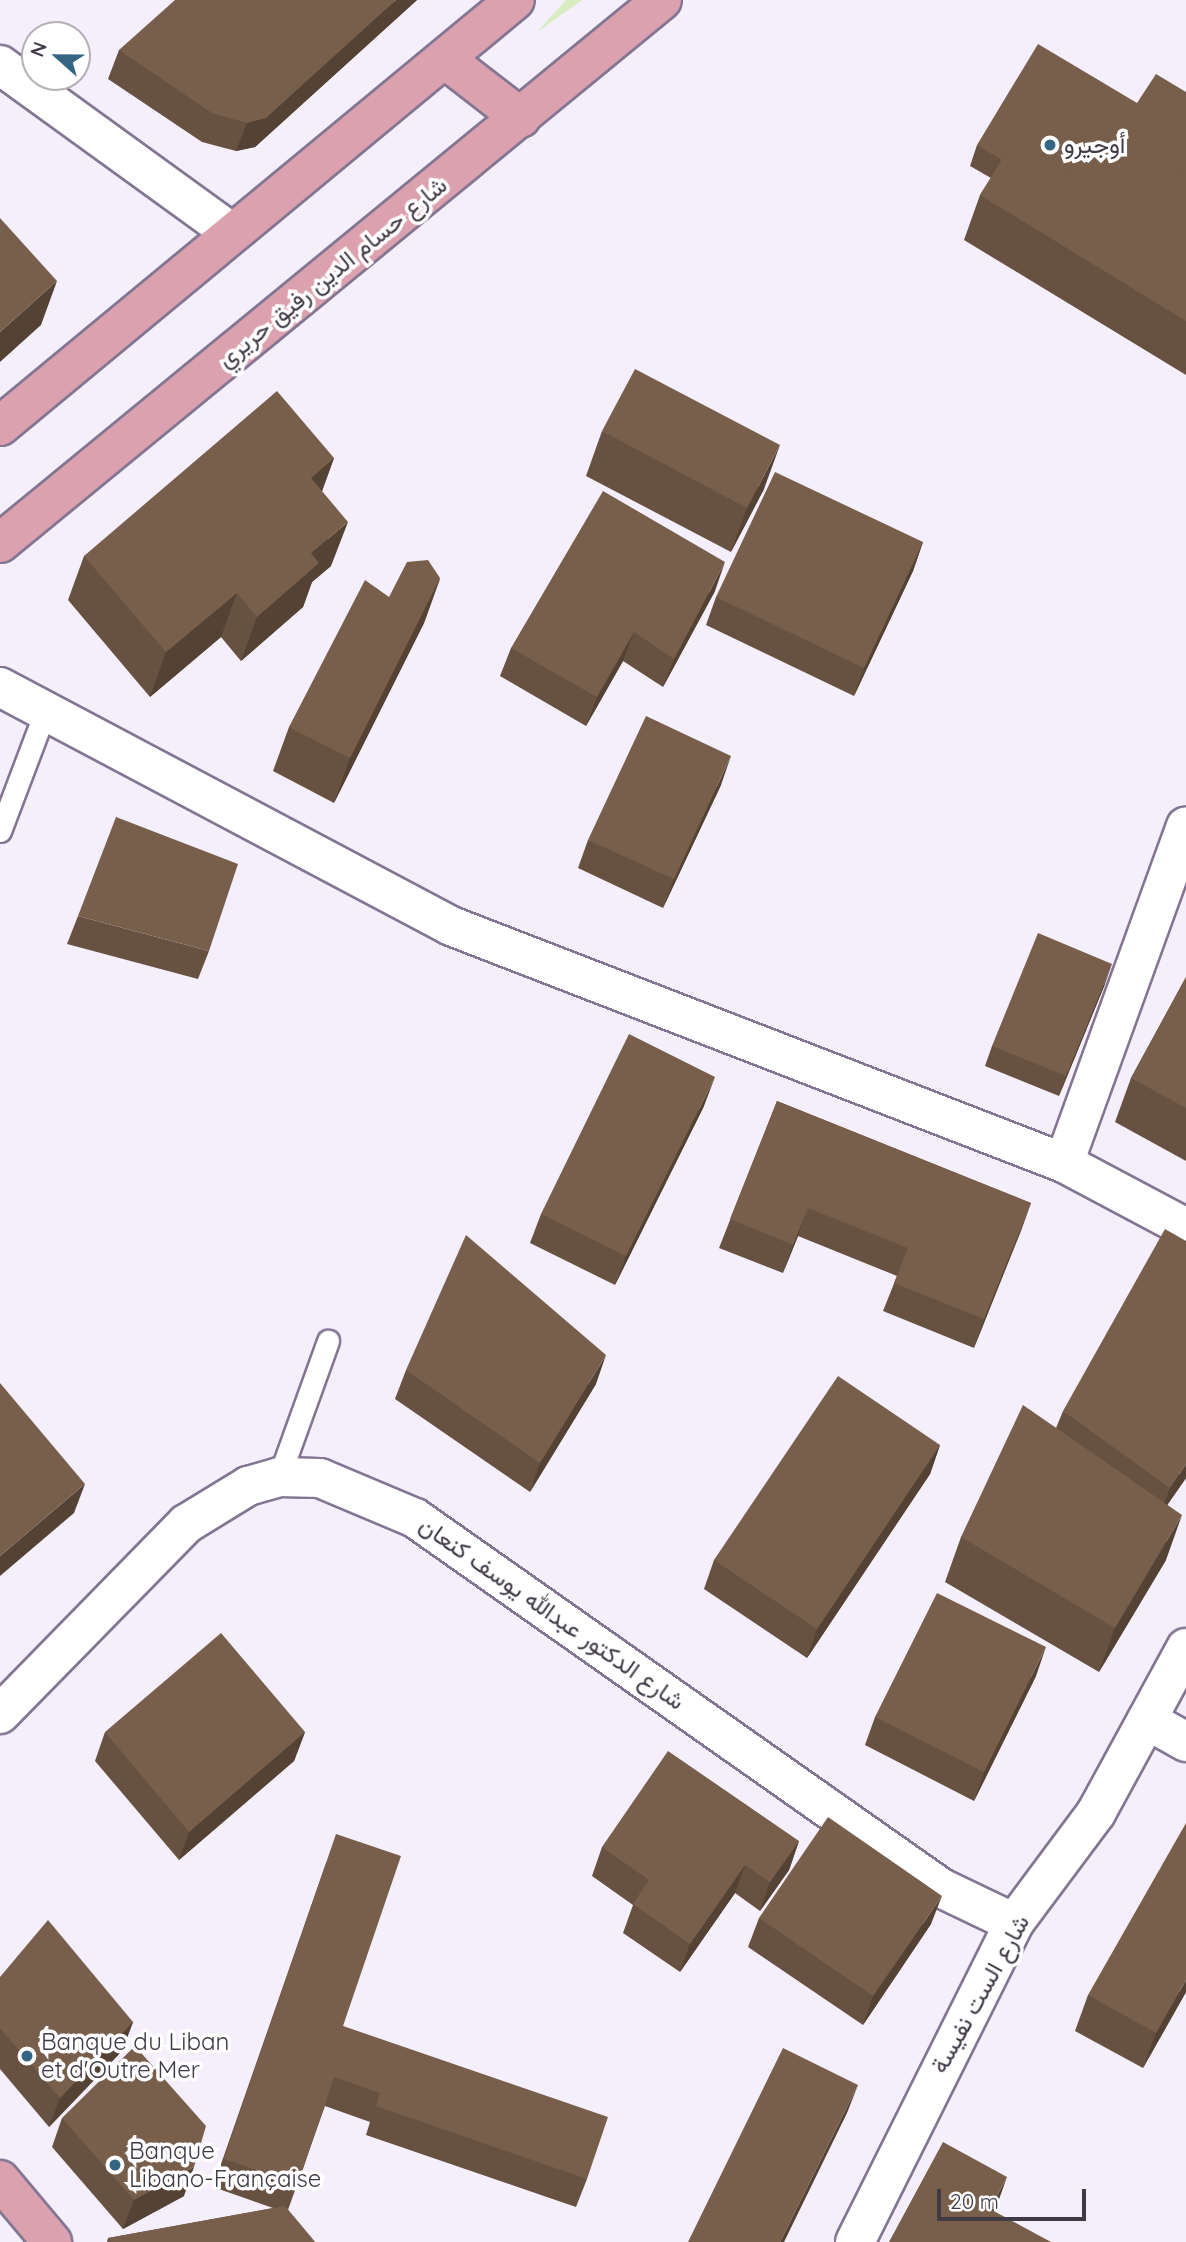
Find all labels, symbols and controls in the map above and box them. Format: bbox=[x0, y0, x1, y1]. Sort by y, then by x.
north arrow bbox=[21, 21, 91, 91]
text: N bbox=[25, 38, 52, 60]
place label: أوجيرو bbox=[1064, 131, 1125, 159]
marker: أوجيرو bbox=[1042, 137, 1058, 153]
street label: شارع حسام الدين رفيق حريري bbox=[211, 171, 453, 373]
street label: شارع الدكتور عبدالله يوسف كنعان bbox=[414, 1510, 690, 1716]
street label: شارع الست نفيسة bbox=[925, 1910, 1035, 2078]
place label: Banque du Liban et d'Outre Mer bbox=[41, 2028, 229, 2084]
marker: Banque du Liban et d'Outre Mer bbox=[19, 2048, 35, 2064]
place label: Banque Libano-Française bbox=[129, 2137, 321, 2193]
marker: Banque Libano-Française bbox=[107, 2157, 123, 2173]
scale bar bbox=[941, 2176, 1090, 2220]
text: 20 m bbox=[950, 2188, 999, 2214]

